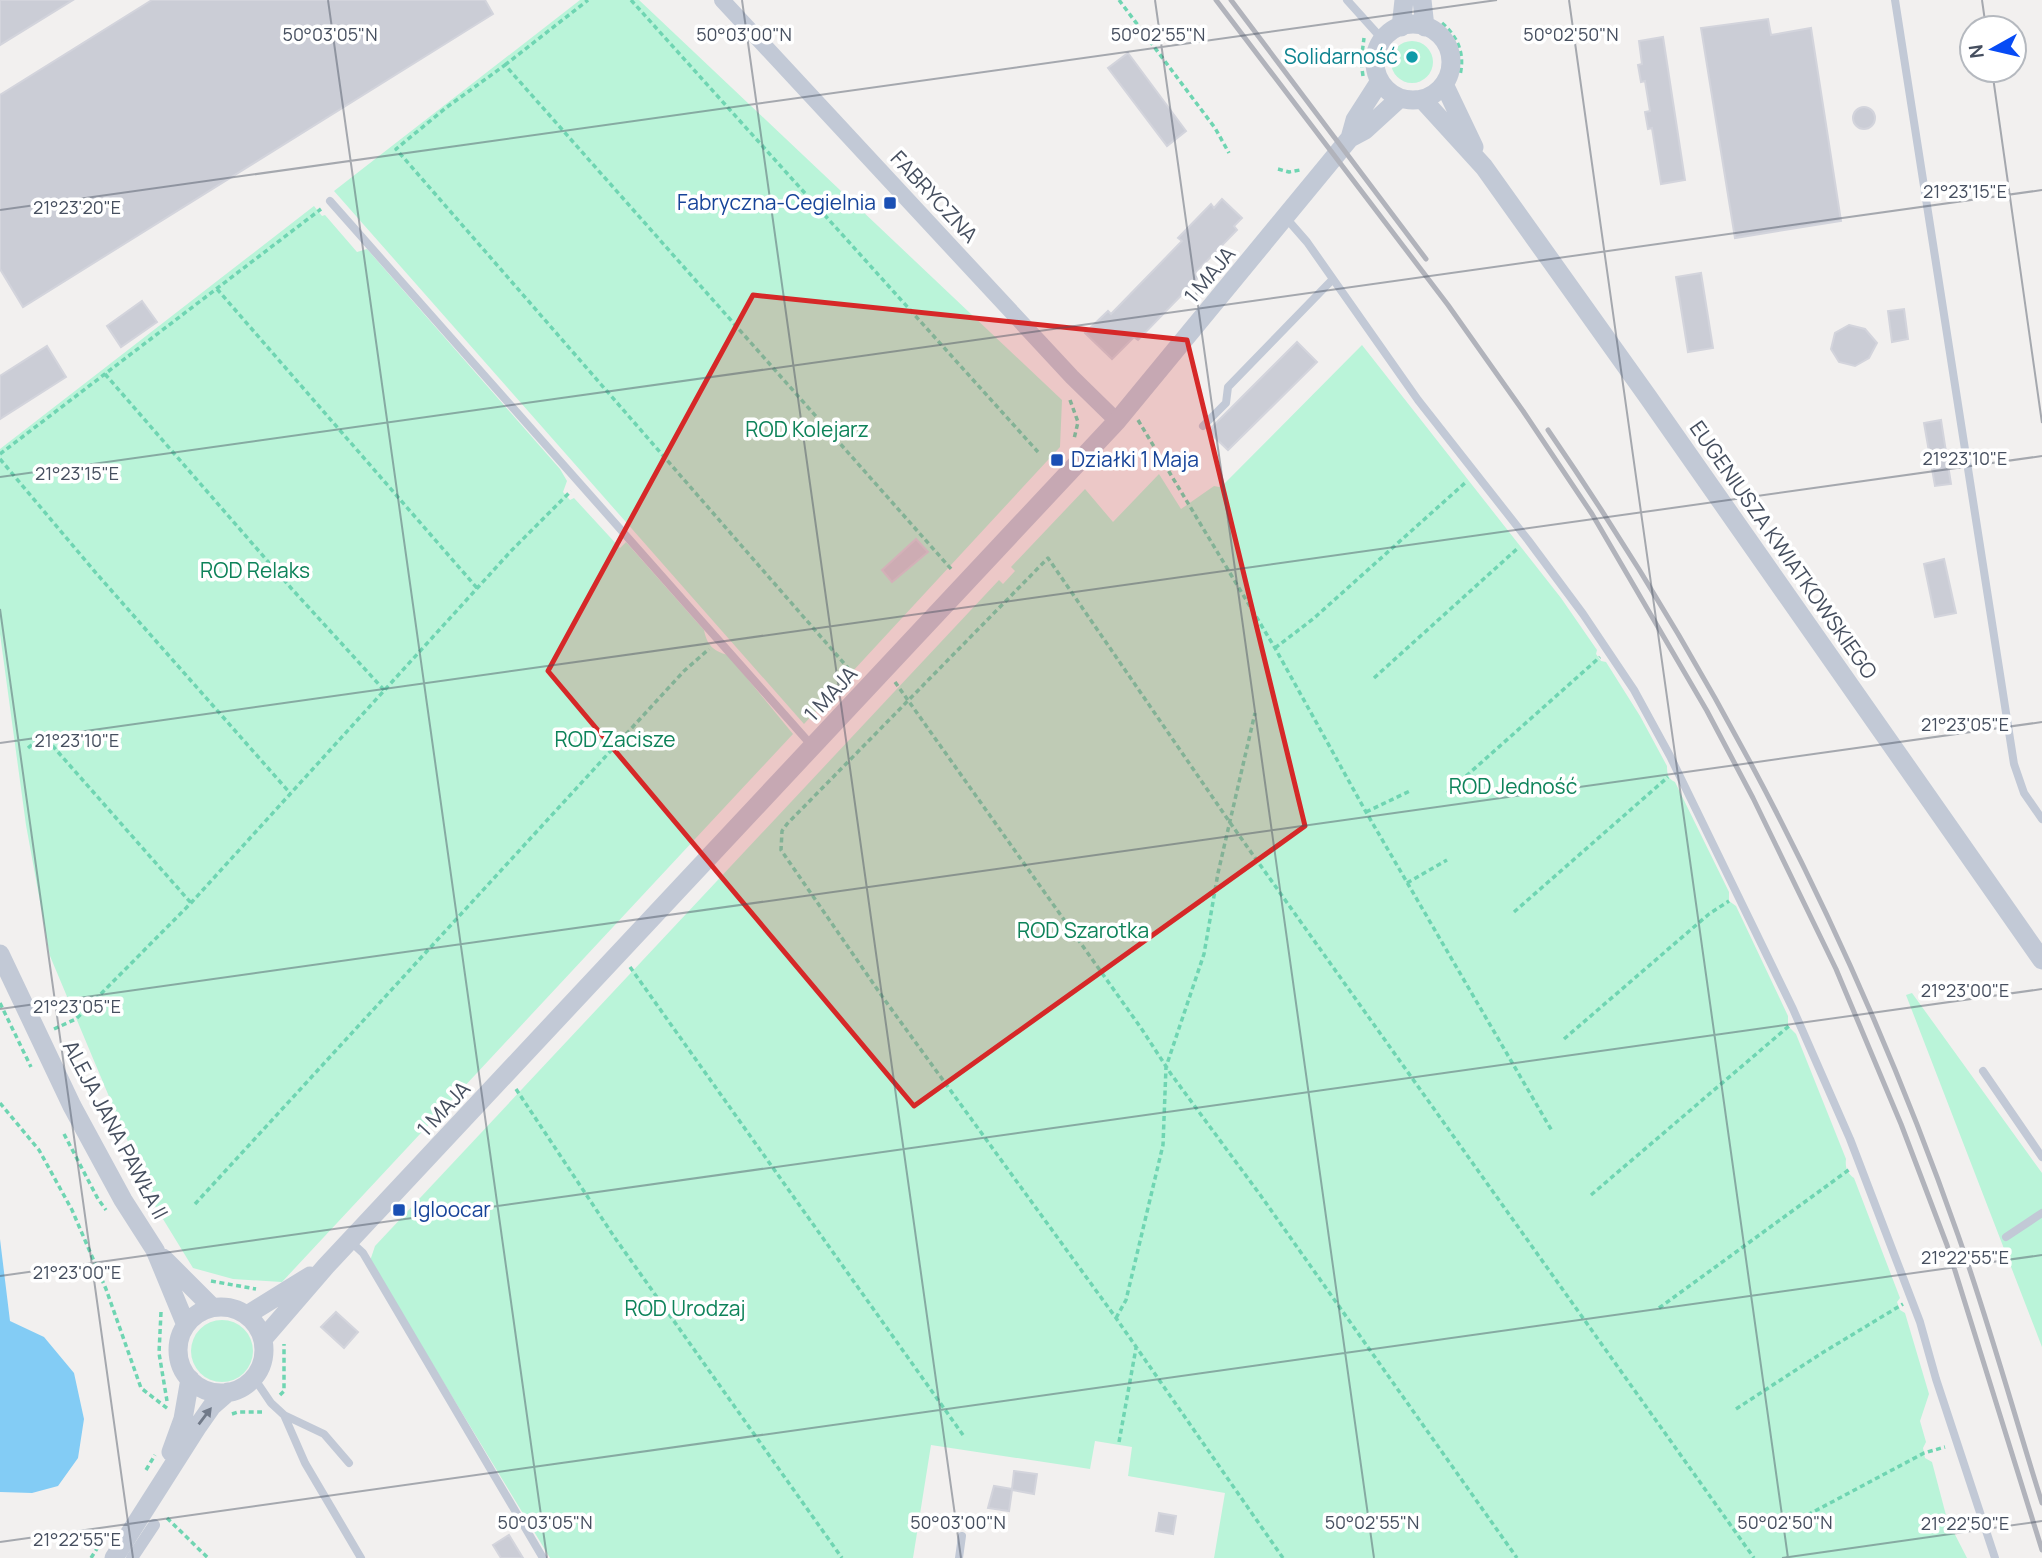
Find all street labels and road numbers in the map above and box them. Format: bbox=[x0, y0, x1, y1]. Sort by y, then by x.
street label: FABRYCZNA bbox=[885, 144, 985, 248]
street label: 1 MAJA bbox=[1177, 240, 1241, 309]
street label: EUGENIUSZA KWIATKOWSKIEGO bbox=[1684, 415, 1884, 684]
street label: 1 MAJA bbox=[798, 660, 863, 727]
street label: ALEJA JANA PAWŁA II bbox=[57, 1035, 175, 1224]
street label: 1 MAJA bbox=[411, 1075, 476, 1142]

